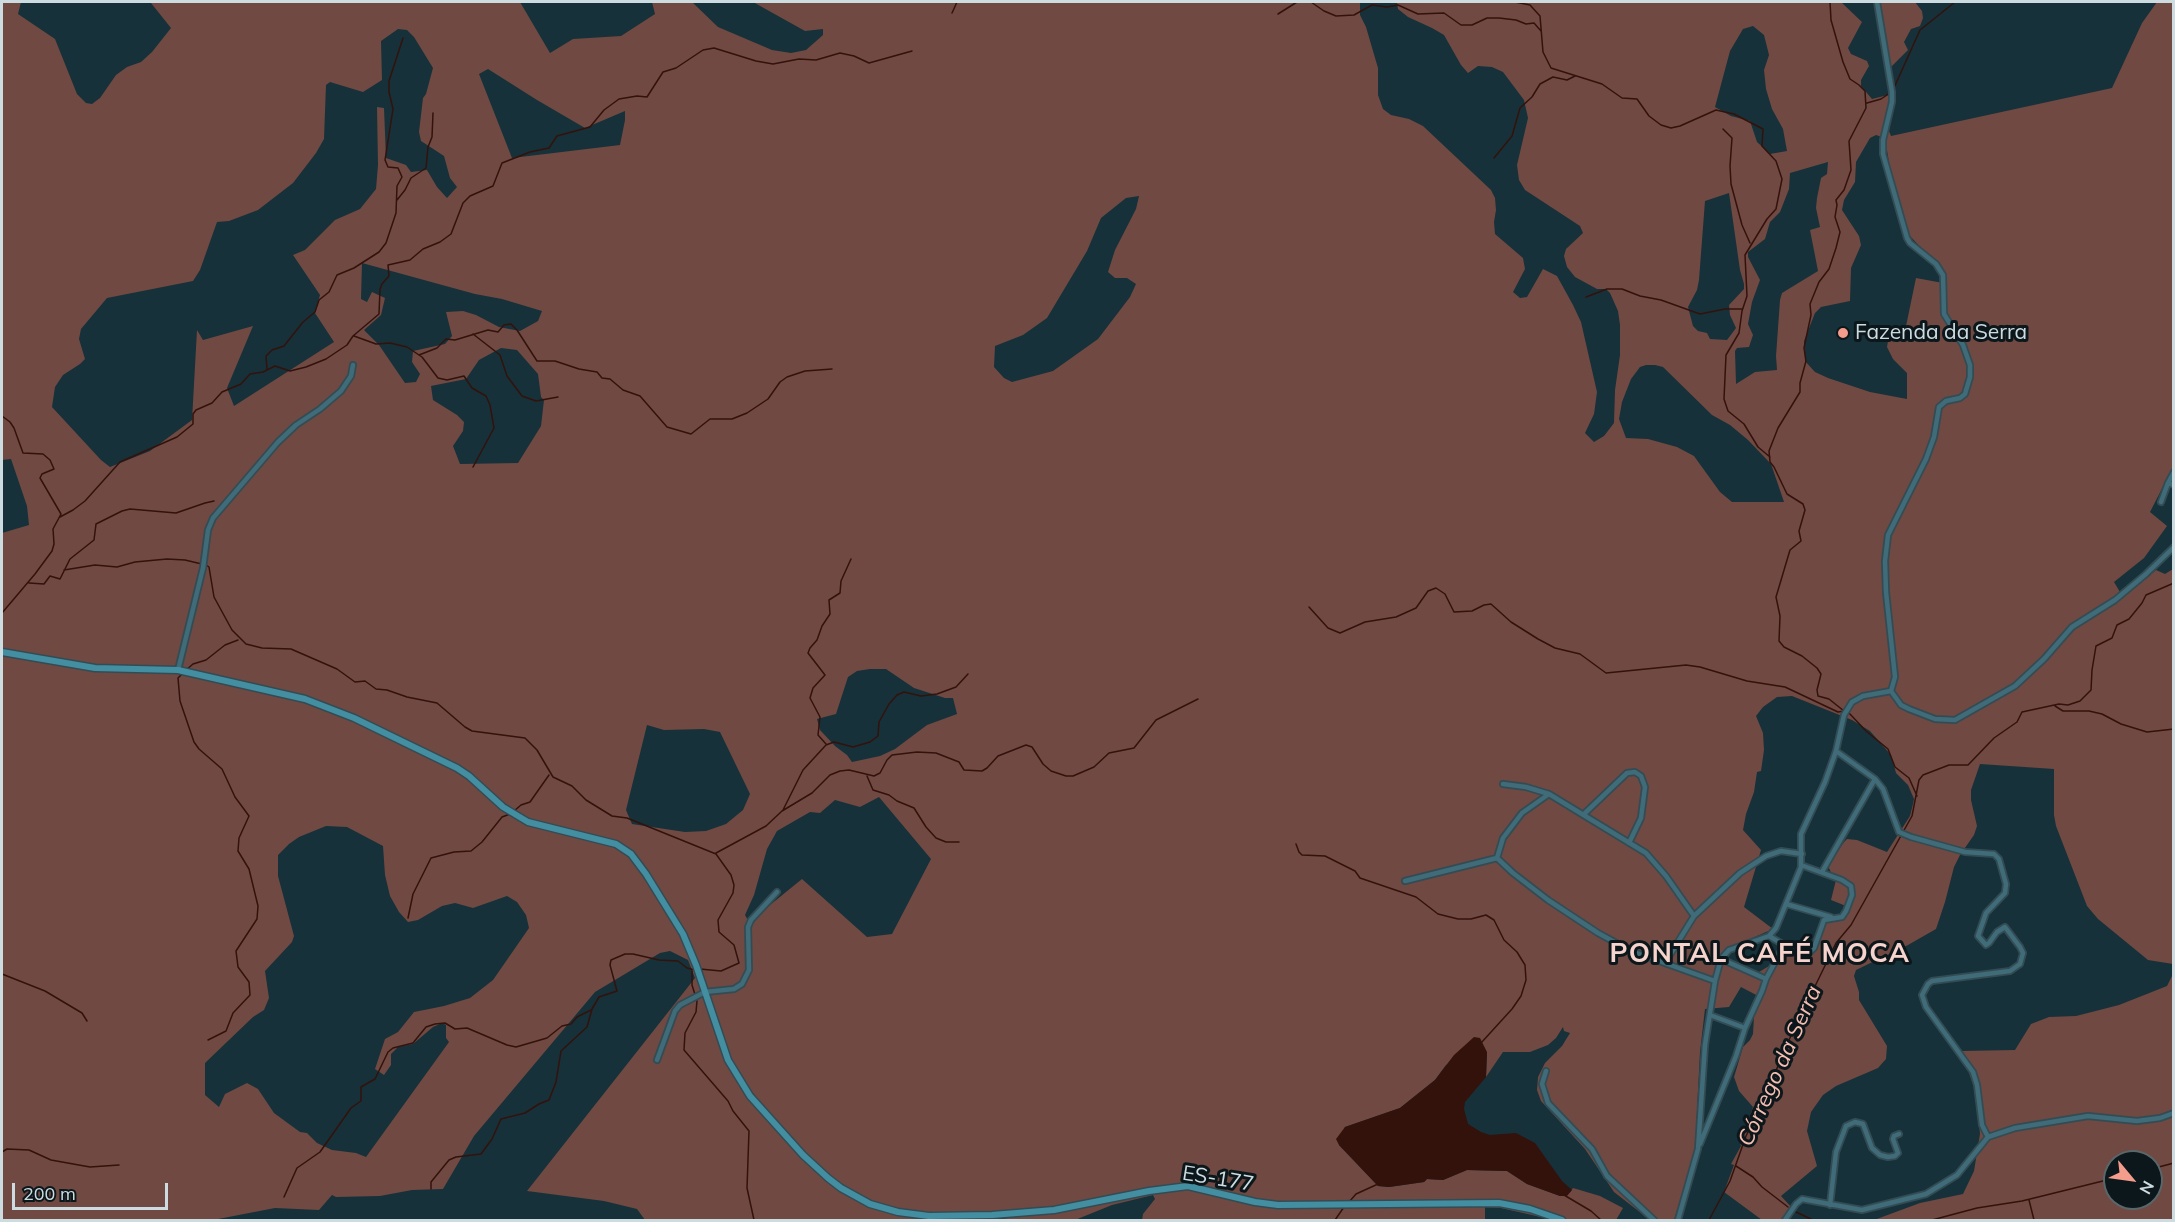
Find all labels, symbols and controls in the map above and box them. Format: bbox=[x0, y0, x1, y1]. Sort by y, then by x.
place label: Fazenda da Serra bbox=[1855, 320, 2027, 346]
marker: Fazenda da Serra bbox=[1836, 326, 1850, 340]
district label: PONTAL CAFÉ MOCA bbox=[1609, 938, 1911, 970]
water label: Córrego da Serra bbox=[1733, 982, 1827, 1150]
north arrow bbox=[2103, 1150, 2163, 1210]
street label: ES-177 bbox=[1180, 1161, 1256, 1197]
scale bar bbox=[15, 1171, 171, 1209]
text: N bbox=[2135, 1178, 2159, 1198]
text: 200 m bbox=[23, 1182, 76, 1205]

